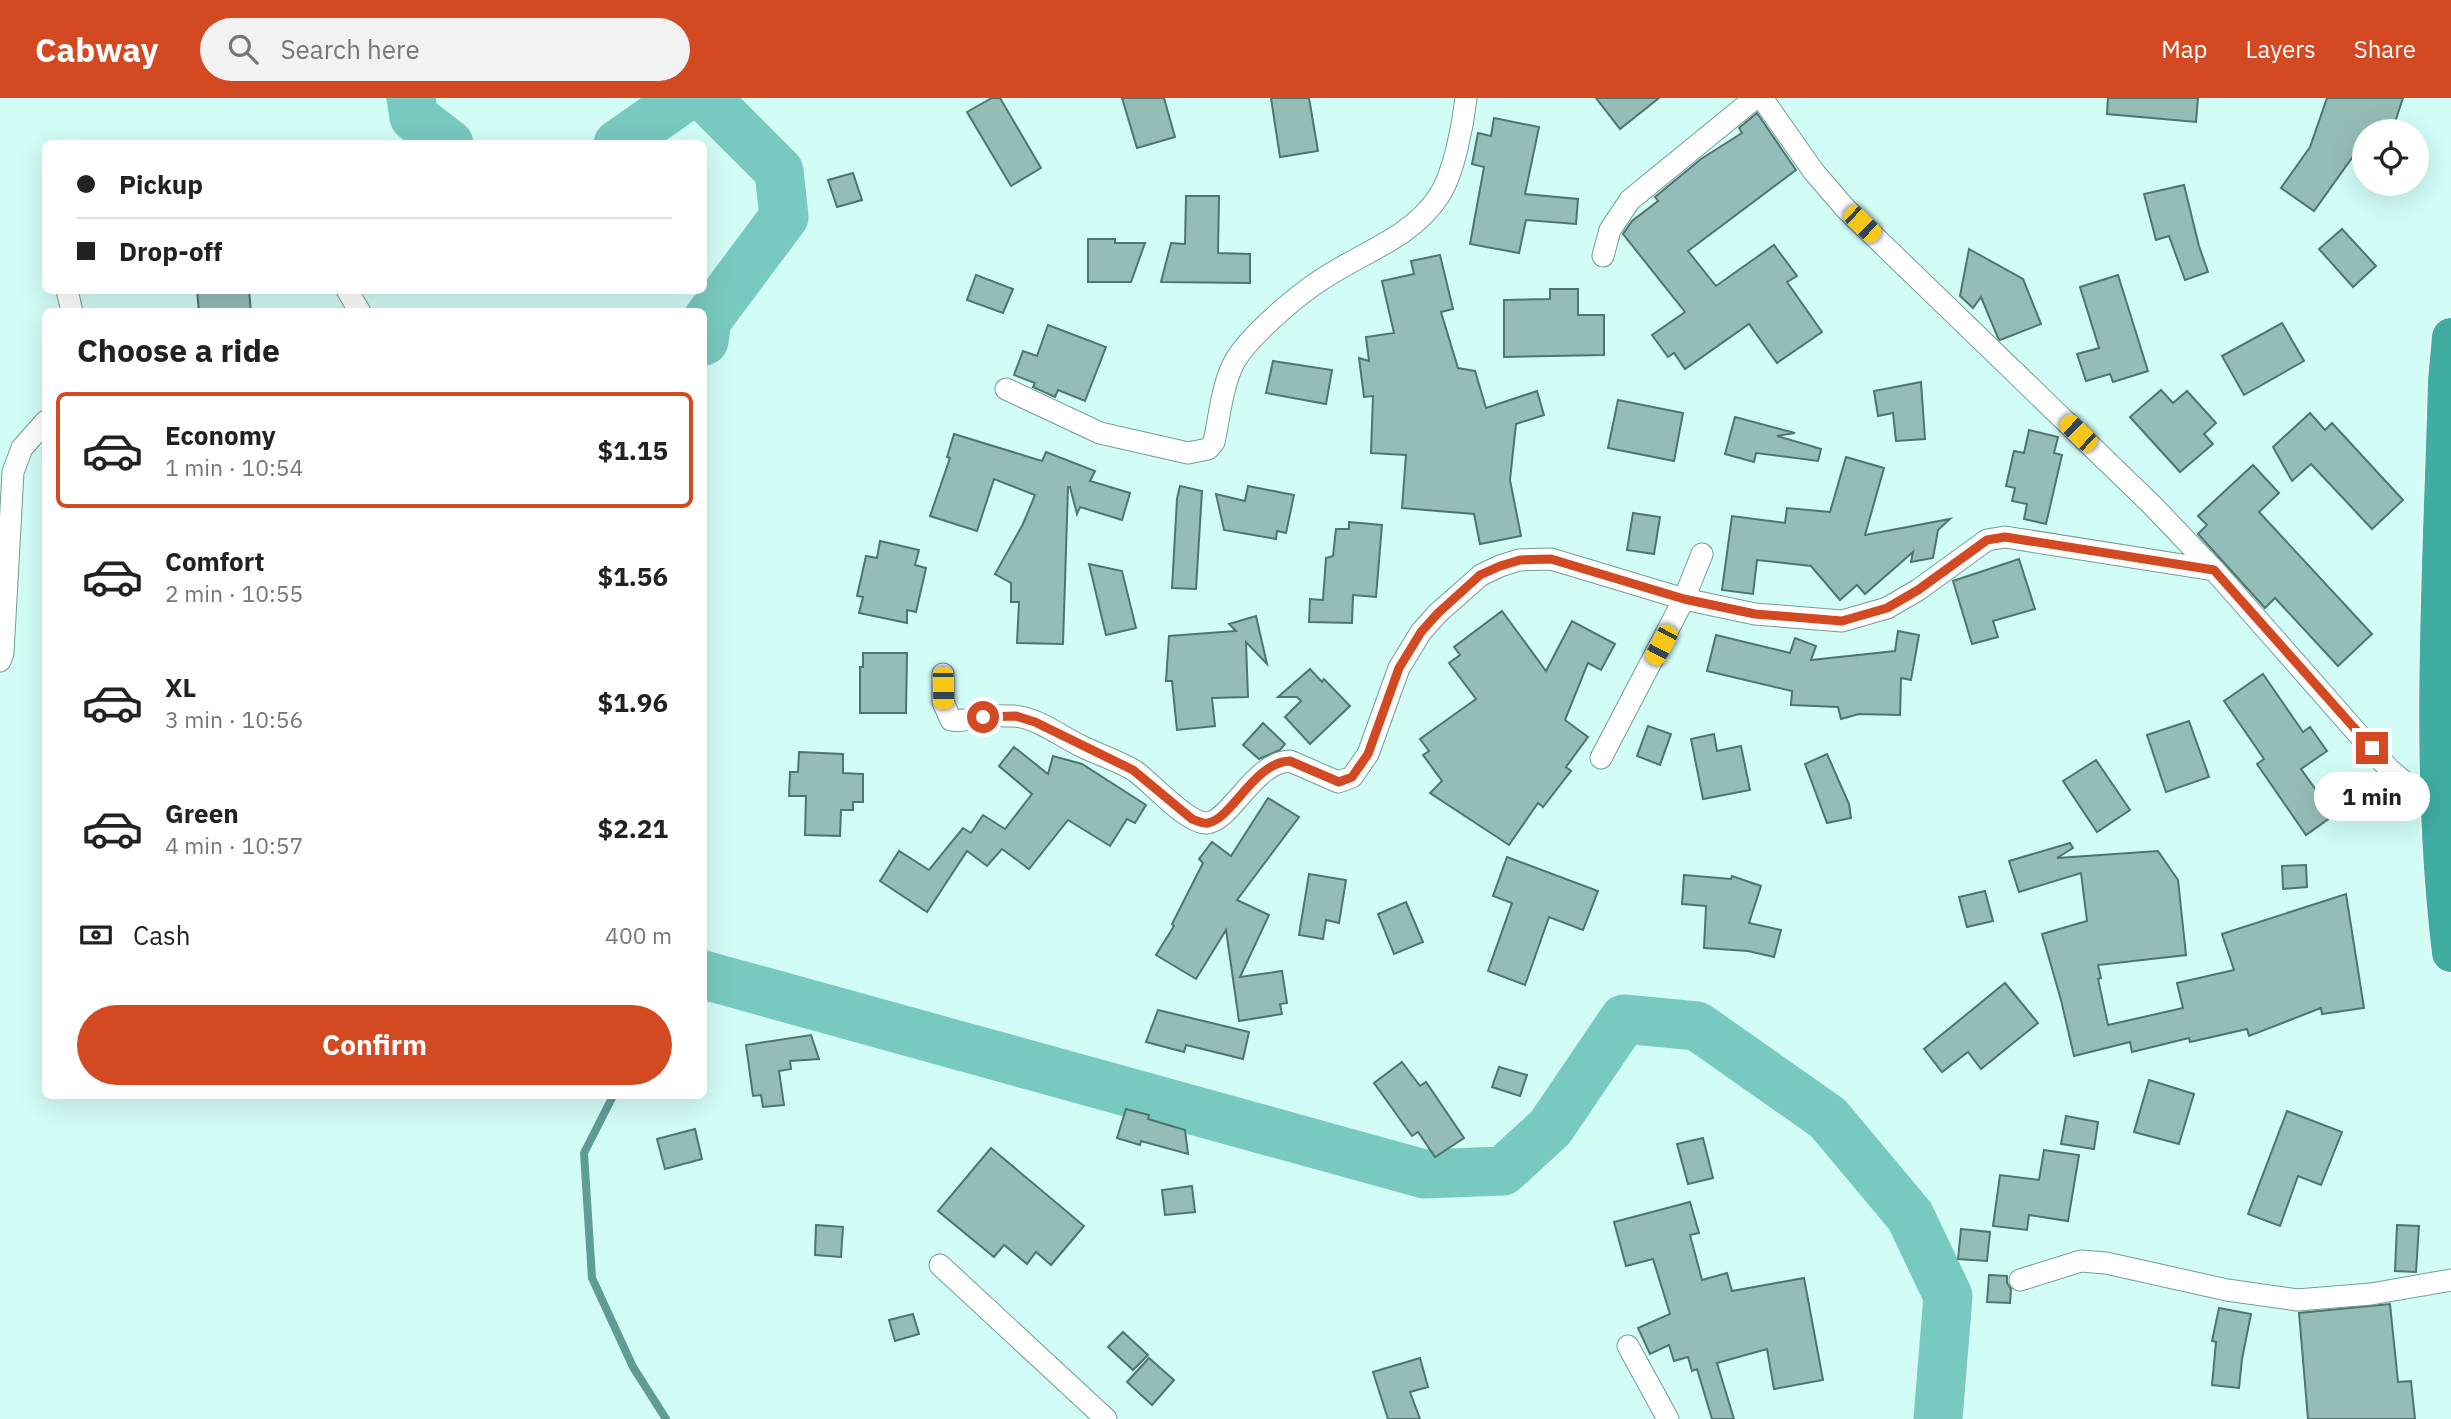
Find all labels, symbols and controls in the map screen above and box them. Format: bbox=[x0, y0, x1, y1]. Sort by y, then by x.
search box bbox=[200, 18, 690, 81]
text: Cabway bbox=[35, 28, 158, 71]
icon: search bbox=[224, 30, 262, 68]
text: Search here bbox=[280, 32, 420, 66]
text: Map bbox=[2161, 33, 2208, 65]
text: Layers bbox=[2246, 33, 2316, 65]
text: Share bbox=[2354, 33, 2416, 65]
map controls bbox=[2352, 119, 2429, 196]
button: locate bbox=[2352, 119, 2429, 196]
text: Pickup bbox=[119, 167, 203, 201]
car bbox=[1840, 202, 1885, 246]
text: Drop-off bbox=[119, 234, 222, 268]
text: Choose a ride bbox=[77, 329, 280, 371]
car bbox=[2056, 411, 2101, 455]
text: Economy bbox=[165, 418, 276, 452]
icon: car bbox=[81, 419, 144, 482]
text: $1.15 bbox=[598, 433, 668, 467]
text: 1 min · 10:54 bbox=[165, 452, 303, 482]
text: Comfort bbox=[165, 544, 264, 578]
icon: car bbox=[81, 545, 144, 608]
text: $1.56 bbox=[598, 559, 668, 593]
text: 2 min · 10:55 bbox=[165, 578, 303, 608]
car bbox=[1642, 622, 1681, 668]
car bbox=[933, 667, 954, 709]
text: XL bbox=[165, 670, 196, 704]
icon: car bbox=[81, 671, 144, 734]
text: $1.96 bbox=[598, 685, 668, 719]
route start bbox=[967, 701, 999, 733]
text: 3 min · 10:56 bbox=[165, 704, 303, 734]
route end bbox=[2356, 732, 2388, 764]
callout: 1 min bbox=[2314, 772, 2430, 822]
text: 1 min bbox=[2342, 781, 2402, 811]
text: Green bbox=[165, 796, 239, 830]
icon: car bbox=[81, 797, 144, 860]
text: $2.21 bbox=[598, 811, 668, 845]
text: 4 min · 10:57 bbox=[165, 830, 303, 860]
icon: cash bbox=[77, 916, 115, 954]
text: Cash bbox=[133, 918, 190, 952]
text: 400 m bbox=[605, 920, 672, 950]
button: Confirm bbox=[77, 1005, 672, 1085]

